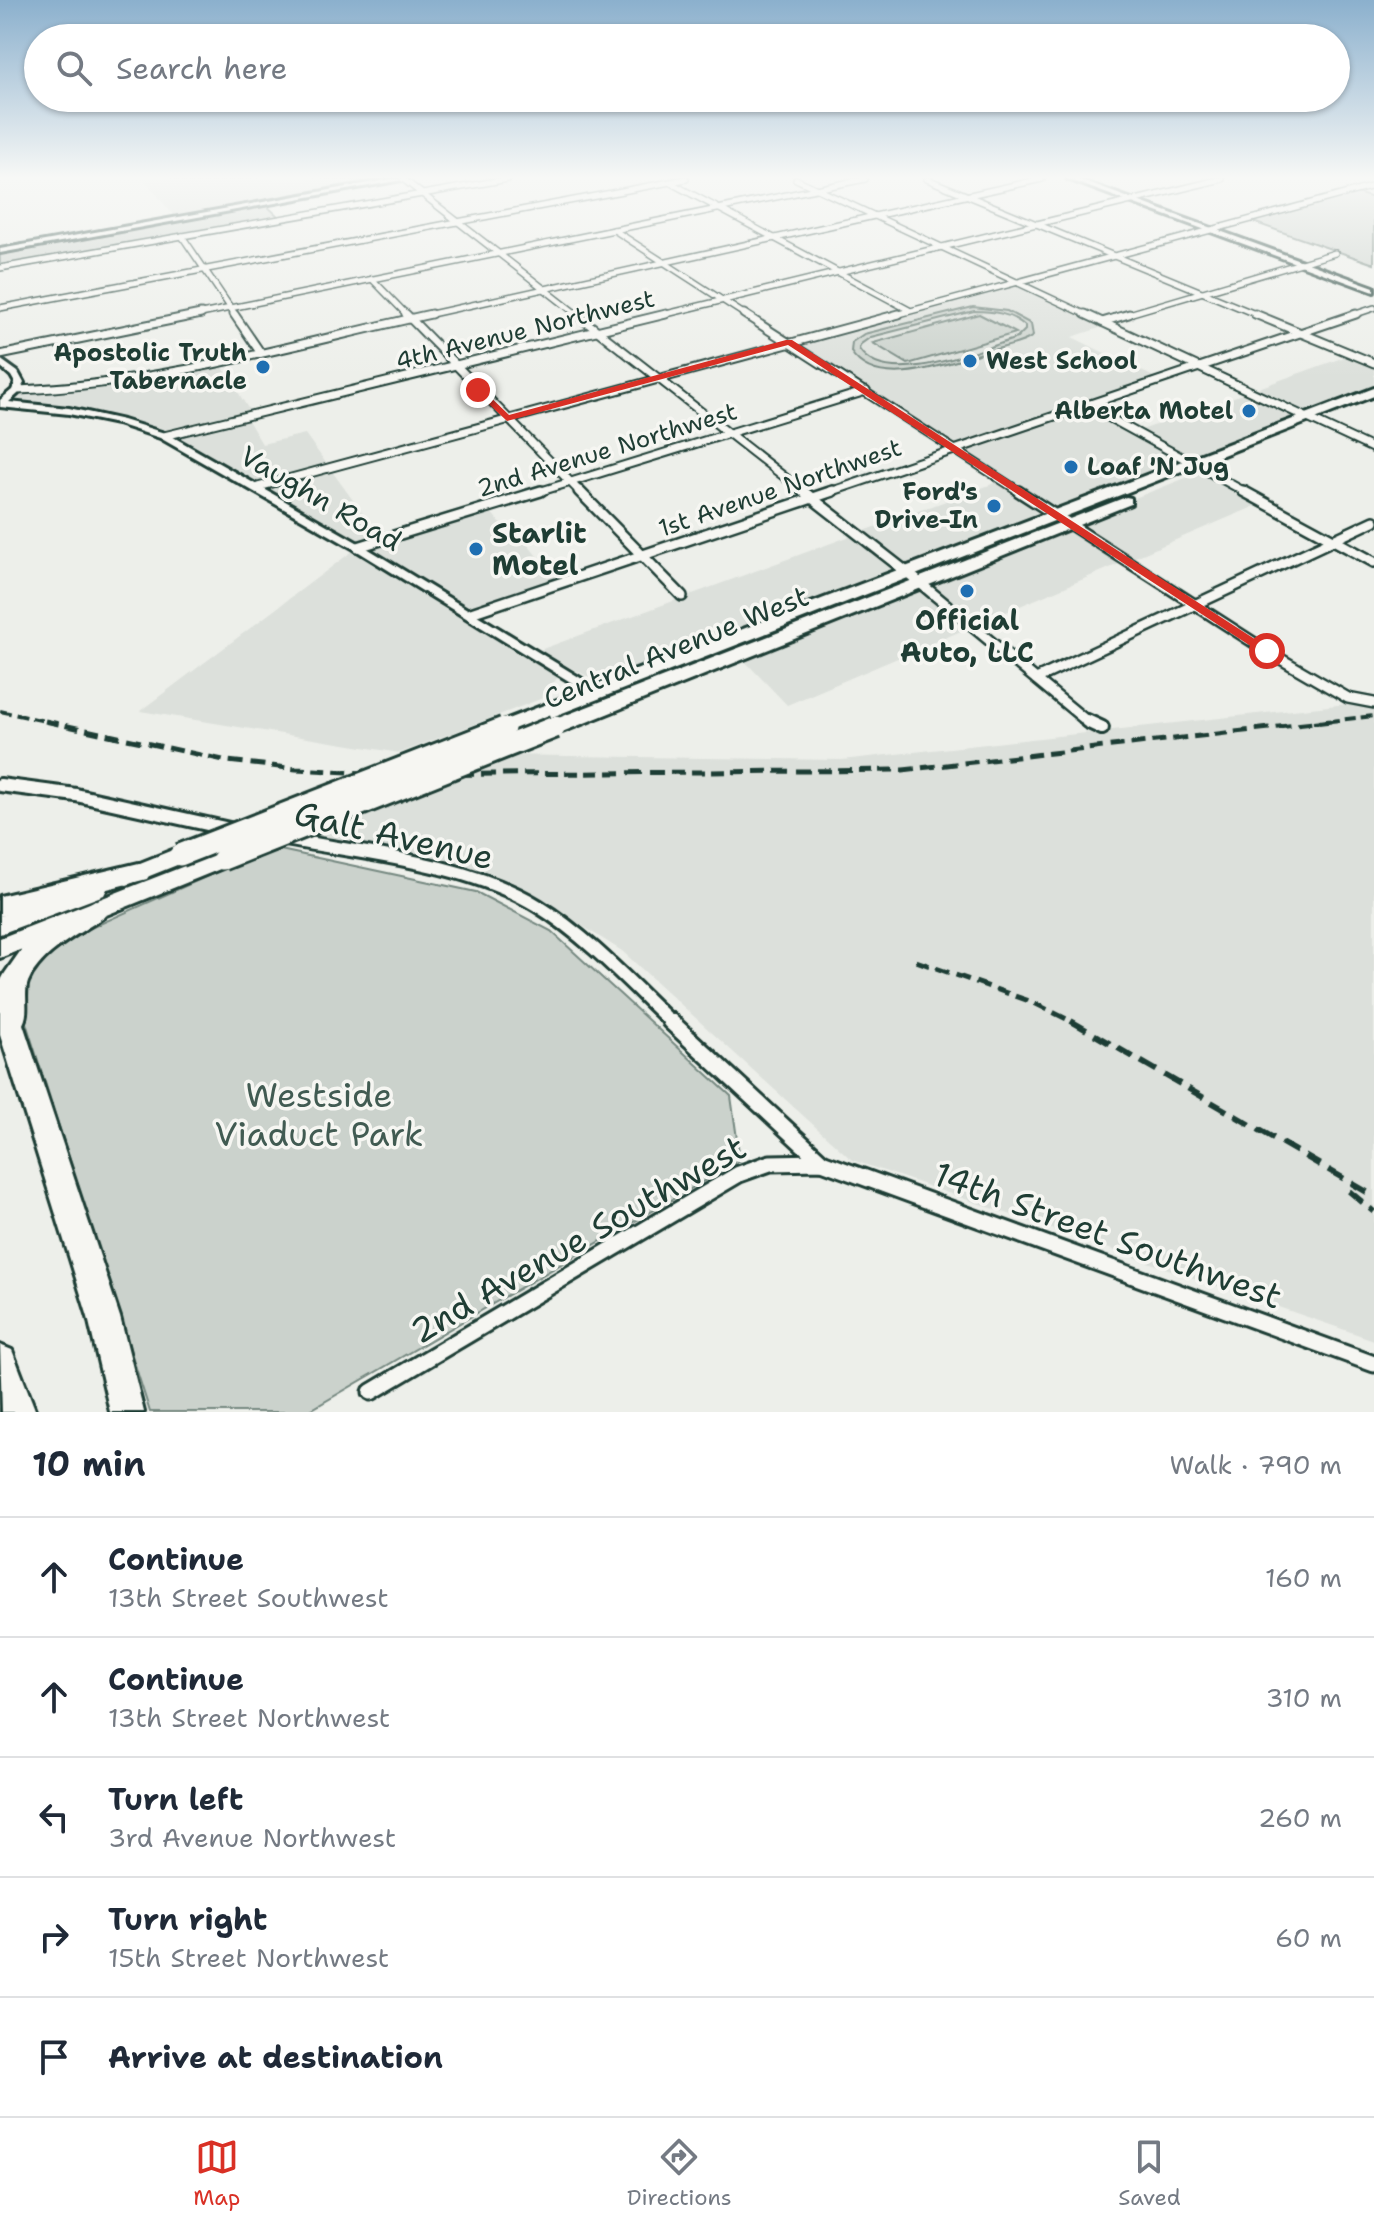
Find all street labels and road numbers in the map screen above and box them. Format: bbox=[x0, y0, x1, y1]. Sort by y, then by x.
street label: 4th Avenue Northwest bbox=[392, 282, 658, 378]
street label: 2nd Avenue Northwest bbox=[473, 395, 741, 505]
street label: 1st Avenue Northwest bbox=[654, 431, 906, 545]
street label: Vaughn Road bbox=[233, 436, 409, 560]
street label: Central Avenue West bbox=[538, 576, 814, 718]
street label: Galt Avenue bbox=[290, 790, 498, 880]
street label: 2nd Avenue Southwest bbox=[402, 1124, 754, 1354]
street label: 14th Street Southwest bbox=[928, 1151, 1288, 1319]

